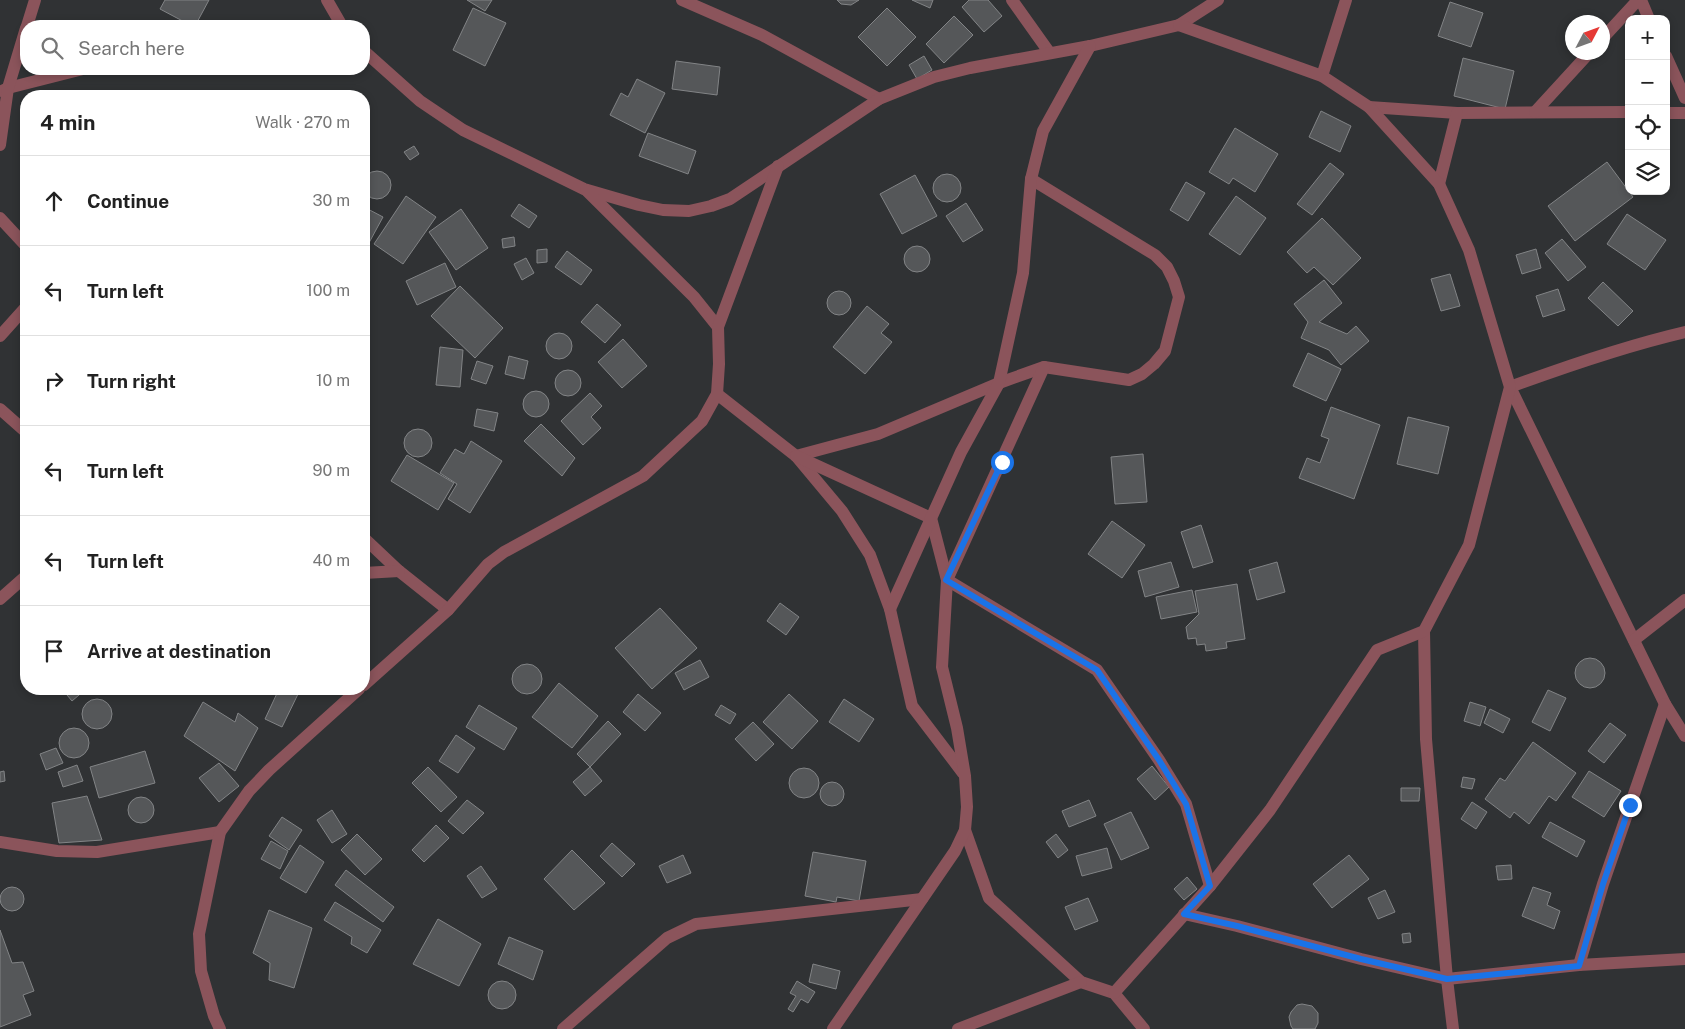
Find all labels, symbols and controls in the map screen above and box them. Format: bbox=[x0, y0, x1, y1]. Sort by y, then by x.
north arrow bbox=[1565, 15, 1610, 60]
map controls bbox=[1625, 15, 1670, 195]
button: + bbox=[1625, 15, 1670, 60]
search box bbox=[20, 20, 370, 75]
icon: search bbox=[38, 34, 66, 62]
text: Search here bbox=[78, 37, 185, 59]
button: − bbox=[1625, 60, 1670, 105]
button: locate bbox=[1625, 105, 1670, 150]
text: 4 min bbox=[40, 110, 95, 135]
text: Walk · 270 m bbox=[255, 113, 350, 132]
button: layers bbox=[1625, 150, 1670, 195]
icon: ahead bbox=[40, 187, 68, 215]
text: Continue bbox=[87, 190, 169, 212]
text: 30 m bbox=[313, 191, 350, 210]
icon: left bbox=[40, 277, 68, 305]
text: Turn left bbox=[87, 280, 164, 302]
text: 100 m bbox=[306, 281, 350, 300]
icon: right bbox=[40, 367, 68, 395]
text: Turn right bbox=[87, 370, 176, 392]
text: 10 m bbox=[316, 371, 350, 390]
route start bbox=[991, 451, 1014, 474]
icon: left bbox=[40, 457, 68, 485]
text: Turn left bbox=[87, 460, 164, 482]
text: 90 m bbox=[313, 461, 350, 480]
icon: left bbox=[40, 547, 68, 575]
text: Turn left bbox=[87, 550, 164, 572]
text: 40 m bbox=[312, 551, 350, 570]
icon: arrive bbox=[40, 637, 68, 665]
text: Arrive at destination bbox=[87, 640, 271, 662]
route end bbox=[1619, 794, 1642, 817]

